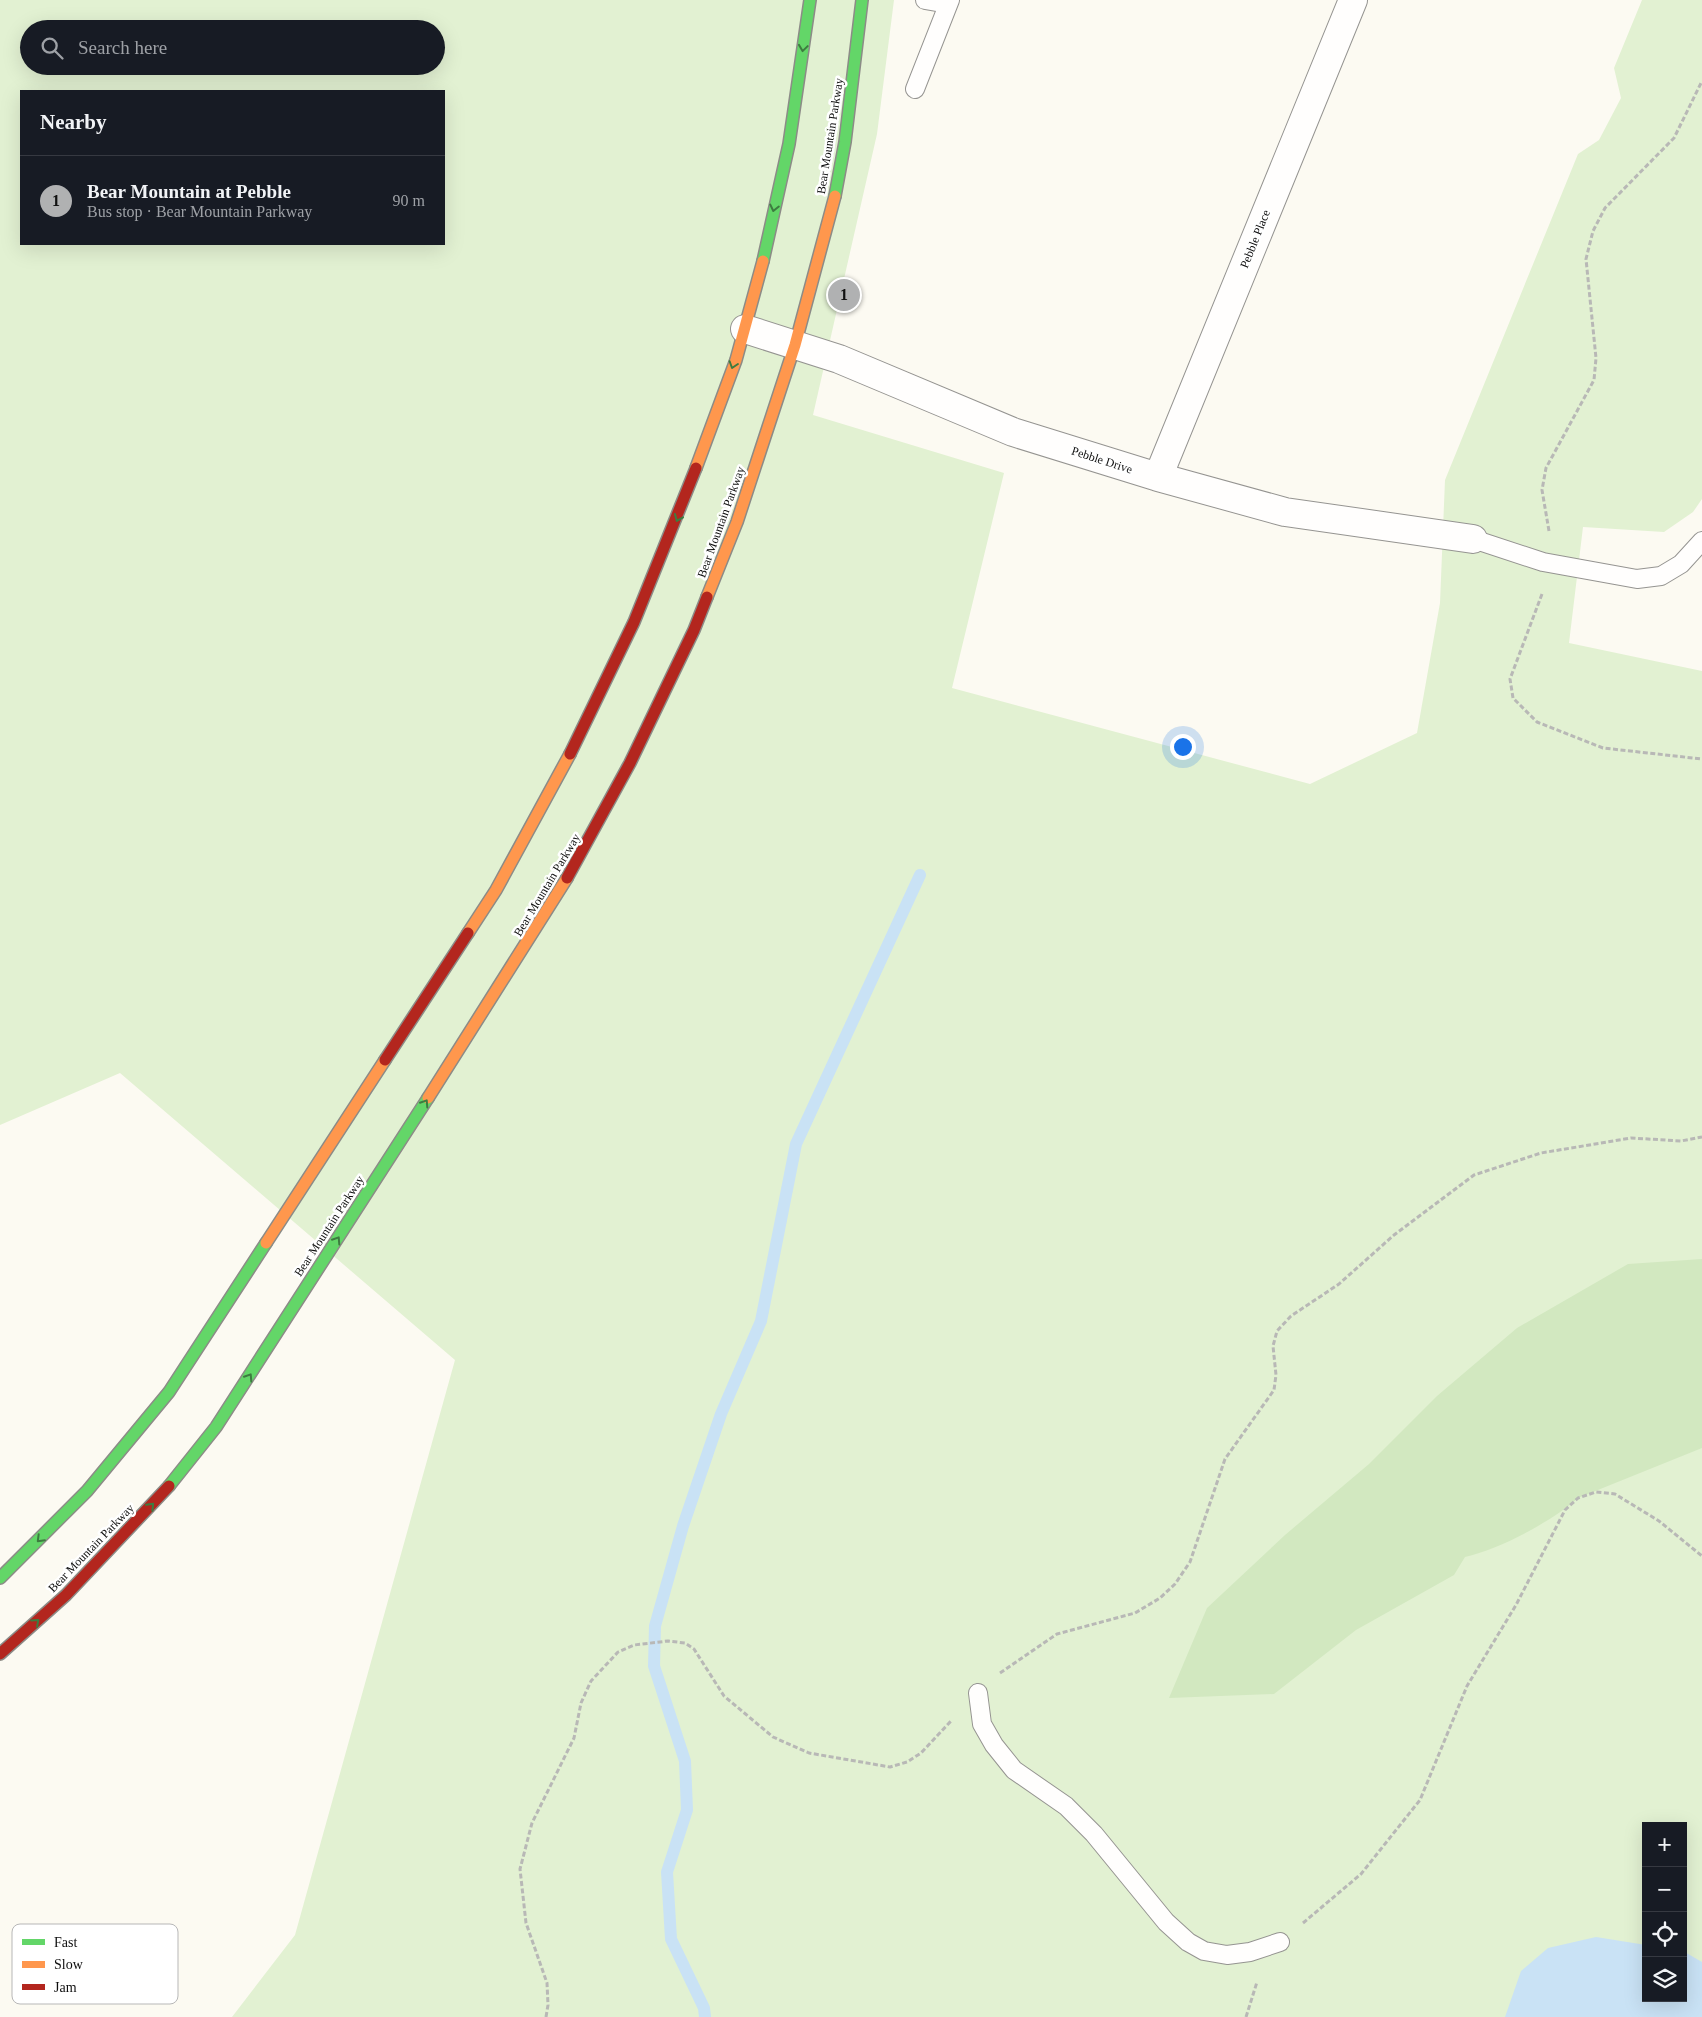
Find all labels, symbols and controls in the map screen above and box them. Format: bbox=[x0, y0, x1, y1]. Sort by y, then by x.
search box bbox=[20, 20, 445, 75]
icon: search bbox=[38, 34, 66, 62]
text: Search here bbox=[78, 37, 167, 58]
one-way arrow bbox=[798, 45, 809, 53]
street label: Bear Mountain Parkway bbox=[814, 77, 846, 195]
text: Nearby bbox=[40, 110, 107, 134]
text: Bear Mountain at Pebble bbox=[87, 181, 291, 202]
text: 1 bbox=[52, 192, 60, 209]
text: 90 m bbox=[393, 192, 425, 209]
text: Bus stop · Bear Mountain Parkway bbox=[87, 203, 312, 220]
one-way arrow bbox=[769, 204, 780, 213]
street label: Pebble Place bbox=[1237, 208, 1273, 270]
pin: 1 bbox=[828, 276, 860, 314]
one-way arrow bbox=[729, 361, 739, 369]
street label: Pebble Drive bbox=[1070, 444, 1134, 476]
street label: Bear Mountain Parkway bbox=[694, 464, 748, 580]
one-way arrow bbox=[673, 513, 684, 522]
your location bbox=[1170, 734, 1196, 760]
street label: Bear Mountain Parkway bbox=[511, 831, 583, 939]
one-way arrow bbox=[418, 1100, 428, 1109]
street label: Bear Mountain Parkway bbox=[291, 1173, 367, 1279]
one-way arrow bbox=[330, 1236, 340, 1245]
one-way arrow bbox=[242, 1373, 252, 1382]
street label: Bear Mountain Parkway bbox=[45, 1501, 137, 1595]
one-way arrow bbox=[145, 1503, 154, 1512]
one-way arrow bbox=[37, 1533, 46, 1542]
one-way arrow bbox=[31, 1618, 40, 1627]
map controls bbox=[1642, 1822, 1687, 2002]
button: + bbox=[1642, 1822, 1687, 1867]
button: − bbox=[1642, 1867, 1687, 1912]
button: locate bbox=[1642, 1912, 1687, 1957]
legend bbox=[12, 1924, 178, 2004]
text: Fast bbox=[54, 1935, 77, 1950]
text: Slow bbox=[54, 1957, 84, 1972]
button: layers bbox=[1642, 1957, 1687, 2002]
text: Jam bbox=[54, 1980, 77, 1995]

